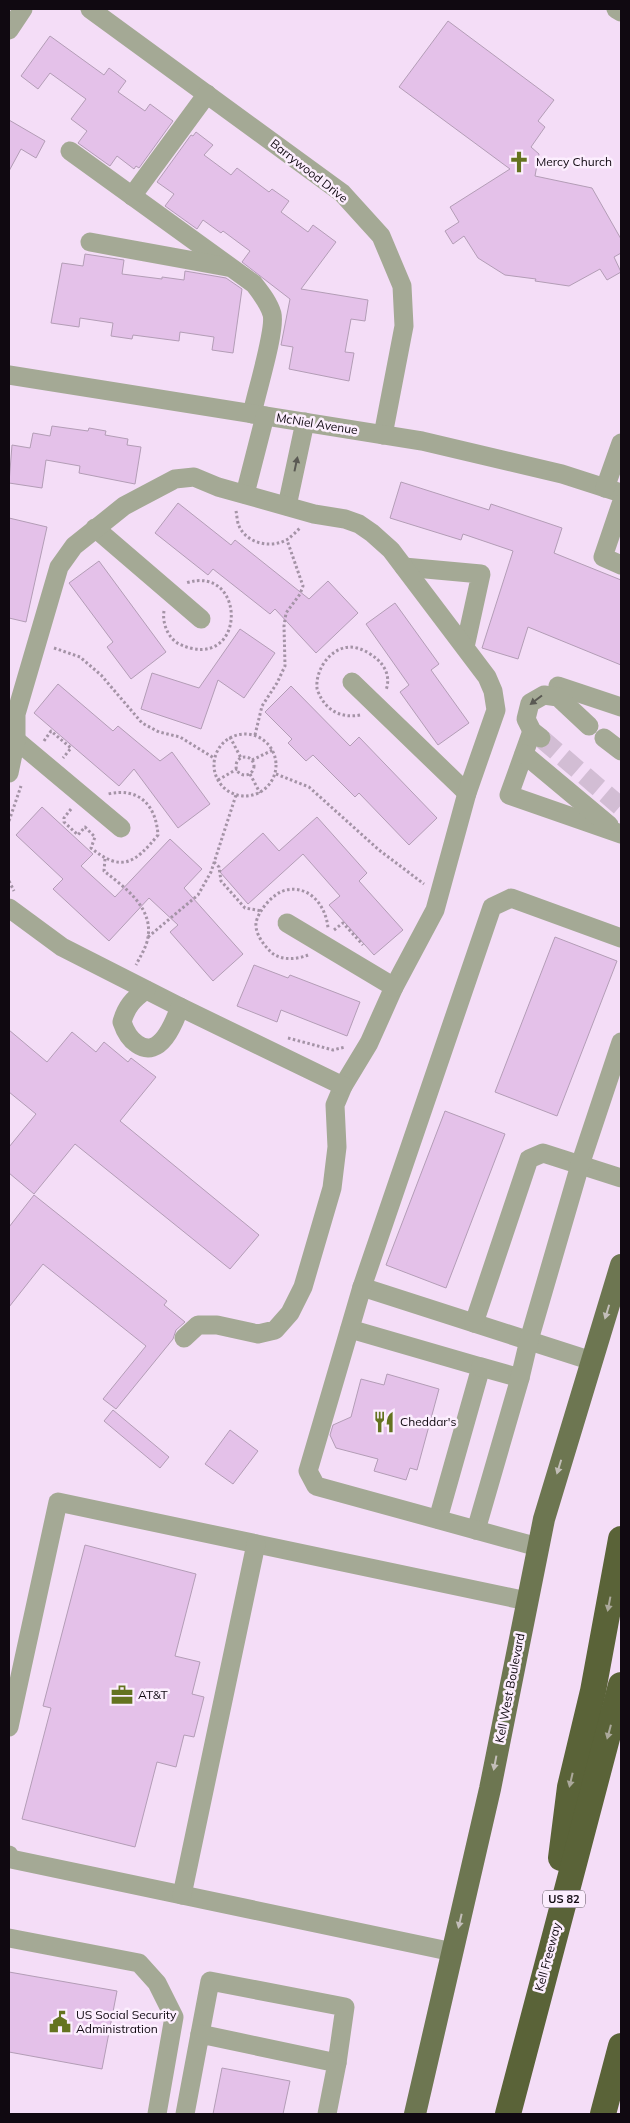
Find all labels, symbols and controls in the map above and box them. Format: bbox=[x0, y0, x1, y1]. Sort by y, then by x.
street label: Barrywood Drive bbox=[268, 136, 351, 206]
church icon: Mercy Church bbox=[506, 149, 532, 175]
place label: Mercy Church bbox=[536, 154, 612, 169]
street label: McNiel Avenue bbox=[275, 410, 359, 437]
one-way arrow bbox=[293, 456, 301, 472]
one-way arrow bbox=[530, 695, 543, 706]
one-way arrow bbox=[603, 1304, 610, 1319]
restaurant icon: Cheddar's bbox=[371, 1409, 397, 1435]
place label: Cheddar's bbox=[400, 1414, 456, 1429]
one-way arrow bbox=[555, 1460, 563, 1475]
one-way arrow bbox=[605, 1597, 613, 1612]
street label: Kell West Boulevard bbox=[492, 1632, 528, 1744]
office icon: AT&T bbox=[109, 1682, 135, 1708]
place label: AT&T bbox=[138, 1687, 169, 1702]
one-way arrow bbox=[604, 1725, 612, 1740]
one-way arrow bbox=[491, 1755, 499, 1771]
one-way arrow bbox=[567, 1773, 575, 1788]
road number: US 82 bbox=[543, 1890, 585, 1908]
one-way arrow bbox=[456, 1914, 464, 1929]
street label: Kell Freeway bbox=[531, 1920, 564, 1993]
place label: US Social Security Administration bbox=[76, 2007, 177, 2036]
public building icon: US Social Security Administration bbox=[47, 2009, 73, 2035]

